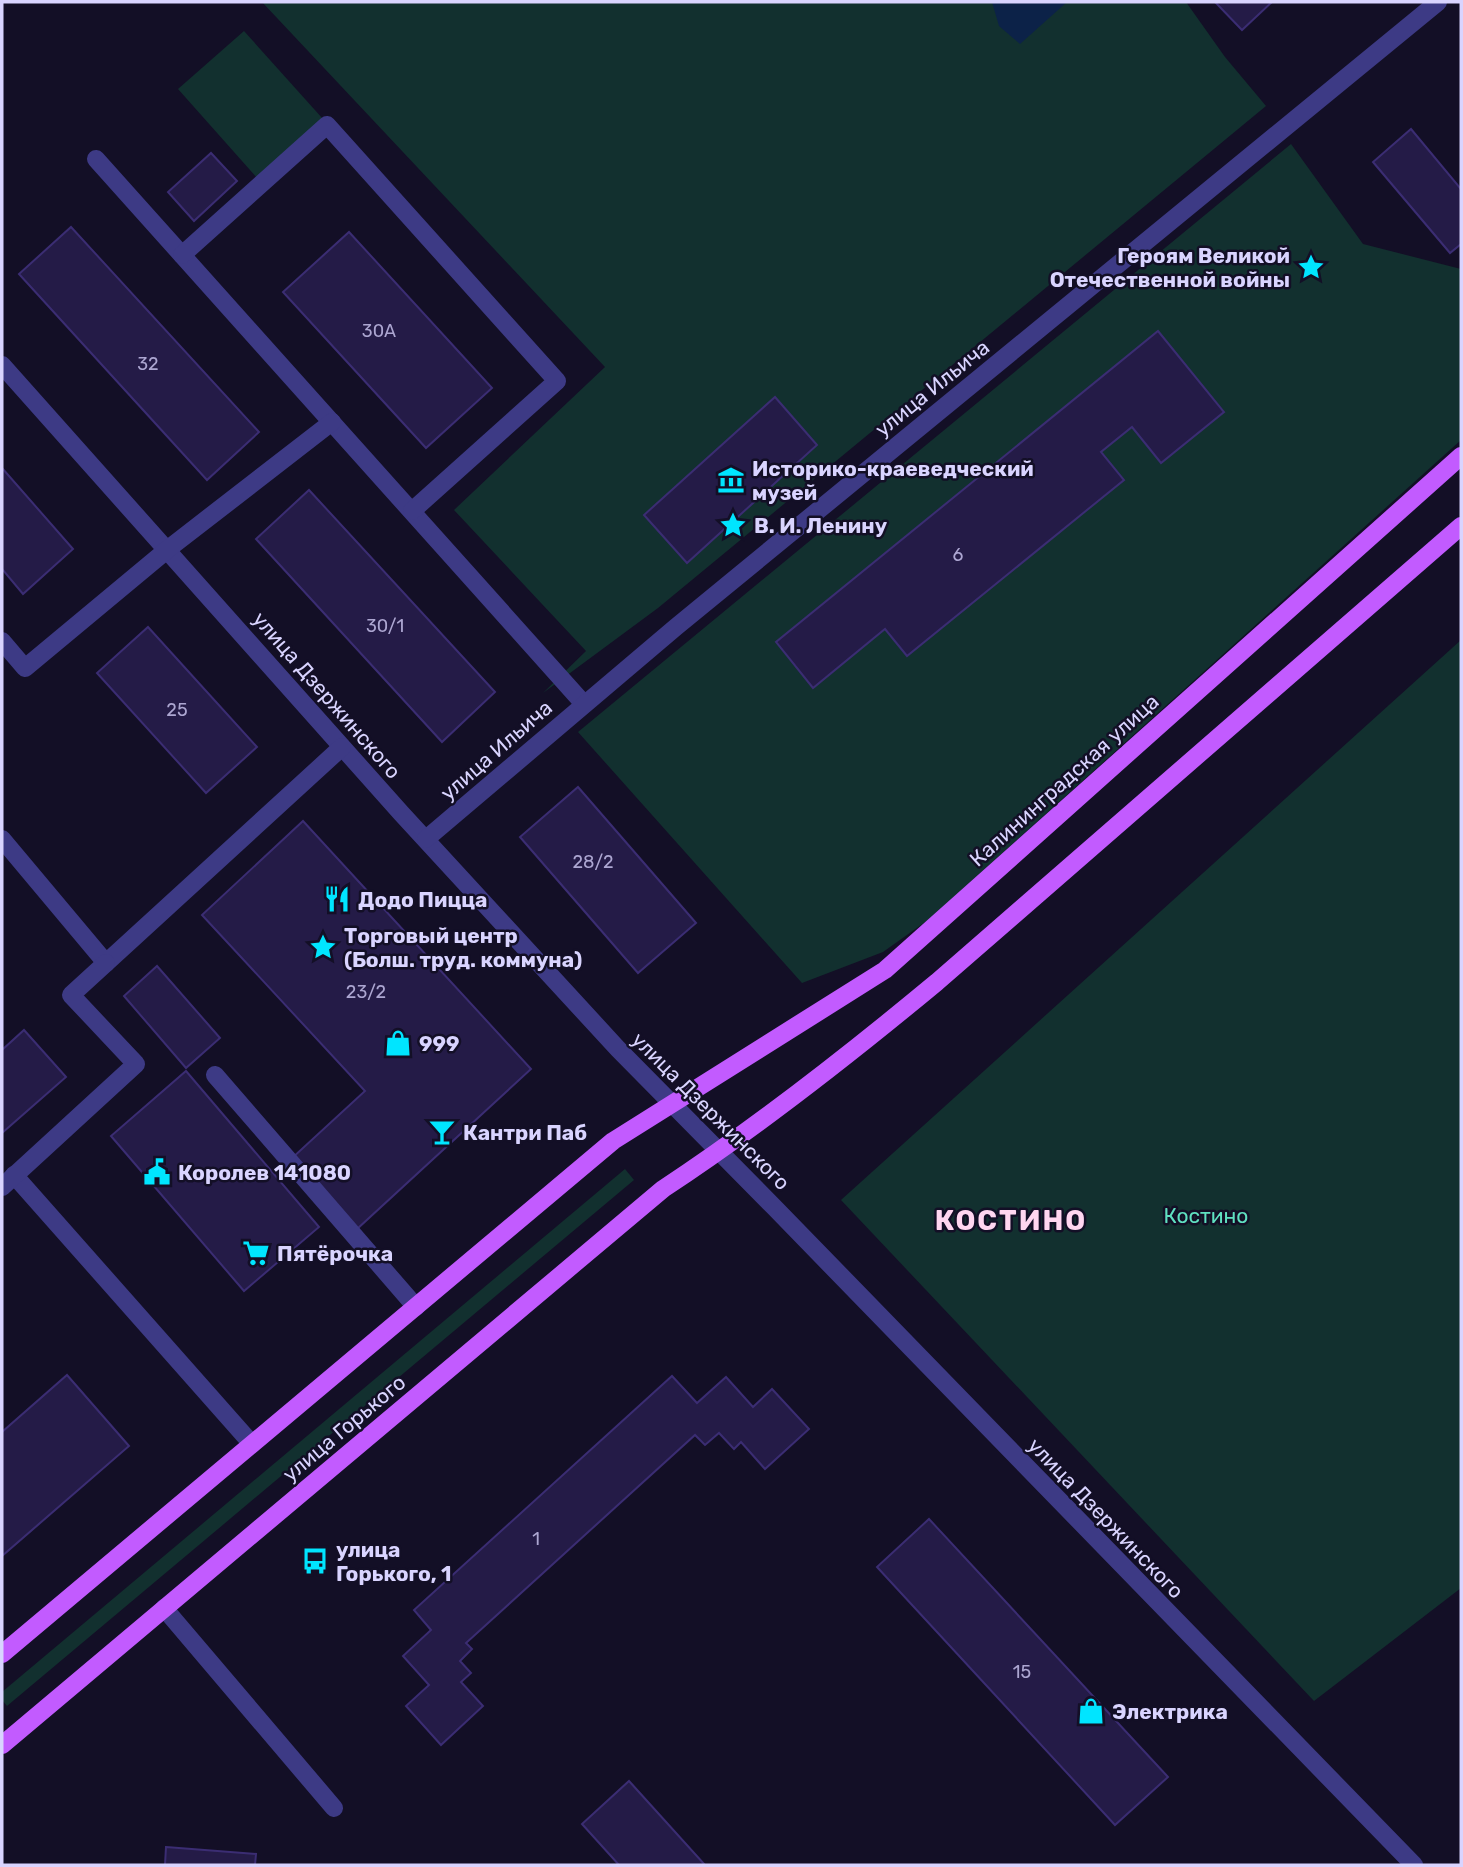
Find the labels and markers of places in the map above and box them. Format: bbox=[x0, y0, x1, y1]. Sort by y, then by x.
place label: Героям Великой Отечественной войны bbox=[1050, 243, 1290, 292]
place icon: Героям Великой Отечественной войны bbox=[1296, 252, 1326, 282]
place label: Историко-краеведческий музей bbox=[752, 456, 1034, 505]
museum icon: Историко-краеведческий музей bbox=[716, 465, 746, 495]
place icon: В. И. Ленину bbox=[718, 510, 748, 540]
place label: В. И. Ленину bbox=[754, 513, 888, 538]
restaurant icon: Додо Пицца bbox=[322, 884, 352, 914]
place label: Додо Пицца bbox=[358, 887, 487, 912]
place label: Торговый центр (Болш. труд. коммуна) bbox=[344, 923, 582, 972]
place icon: Торговый центр (Болш. труд. коммуна) bbox=[308, 932, 338, 962]
shop icon: 999 bbox=[383, 1028, 413, 1058]
place label: 999 bbox=[419, 1031, 459, 1056]
bar icon: Кантри Паб bbox=[427, 1117, 457, 1147]
place label: Кантри Паб bbox=[463, 1120, 587, 1145]
public building icon: Королев 141080 bbox=[142, 1157, 172, 1187]
place label: Королев 141080 bbox=[178, 1160, 351, 1185]
supermarket icon: Пятёрочка bbox=[241, 1238, 271, 1268]
place label: Пятёрочка bbox=[277, 1241, 393, 1266]
place label: улица Горького, 1 bbox=[336, 1537, 451, 1586]
bus stop icon: улица Горького, 1 bbox=[300, 1546, 330, 1576]
shop icon: Электрика bbox=[1076, 1696, 1106, 1726]
place label: Электрика bbox=[1112, 1699, 1228, 1724]

